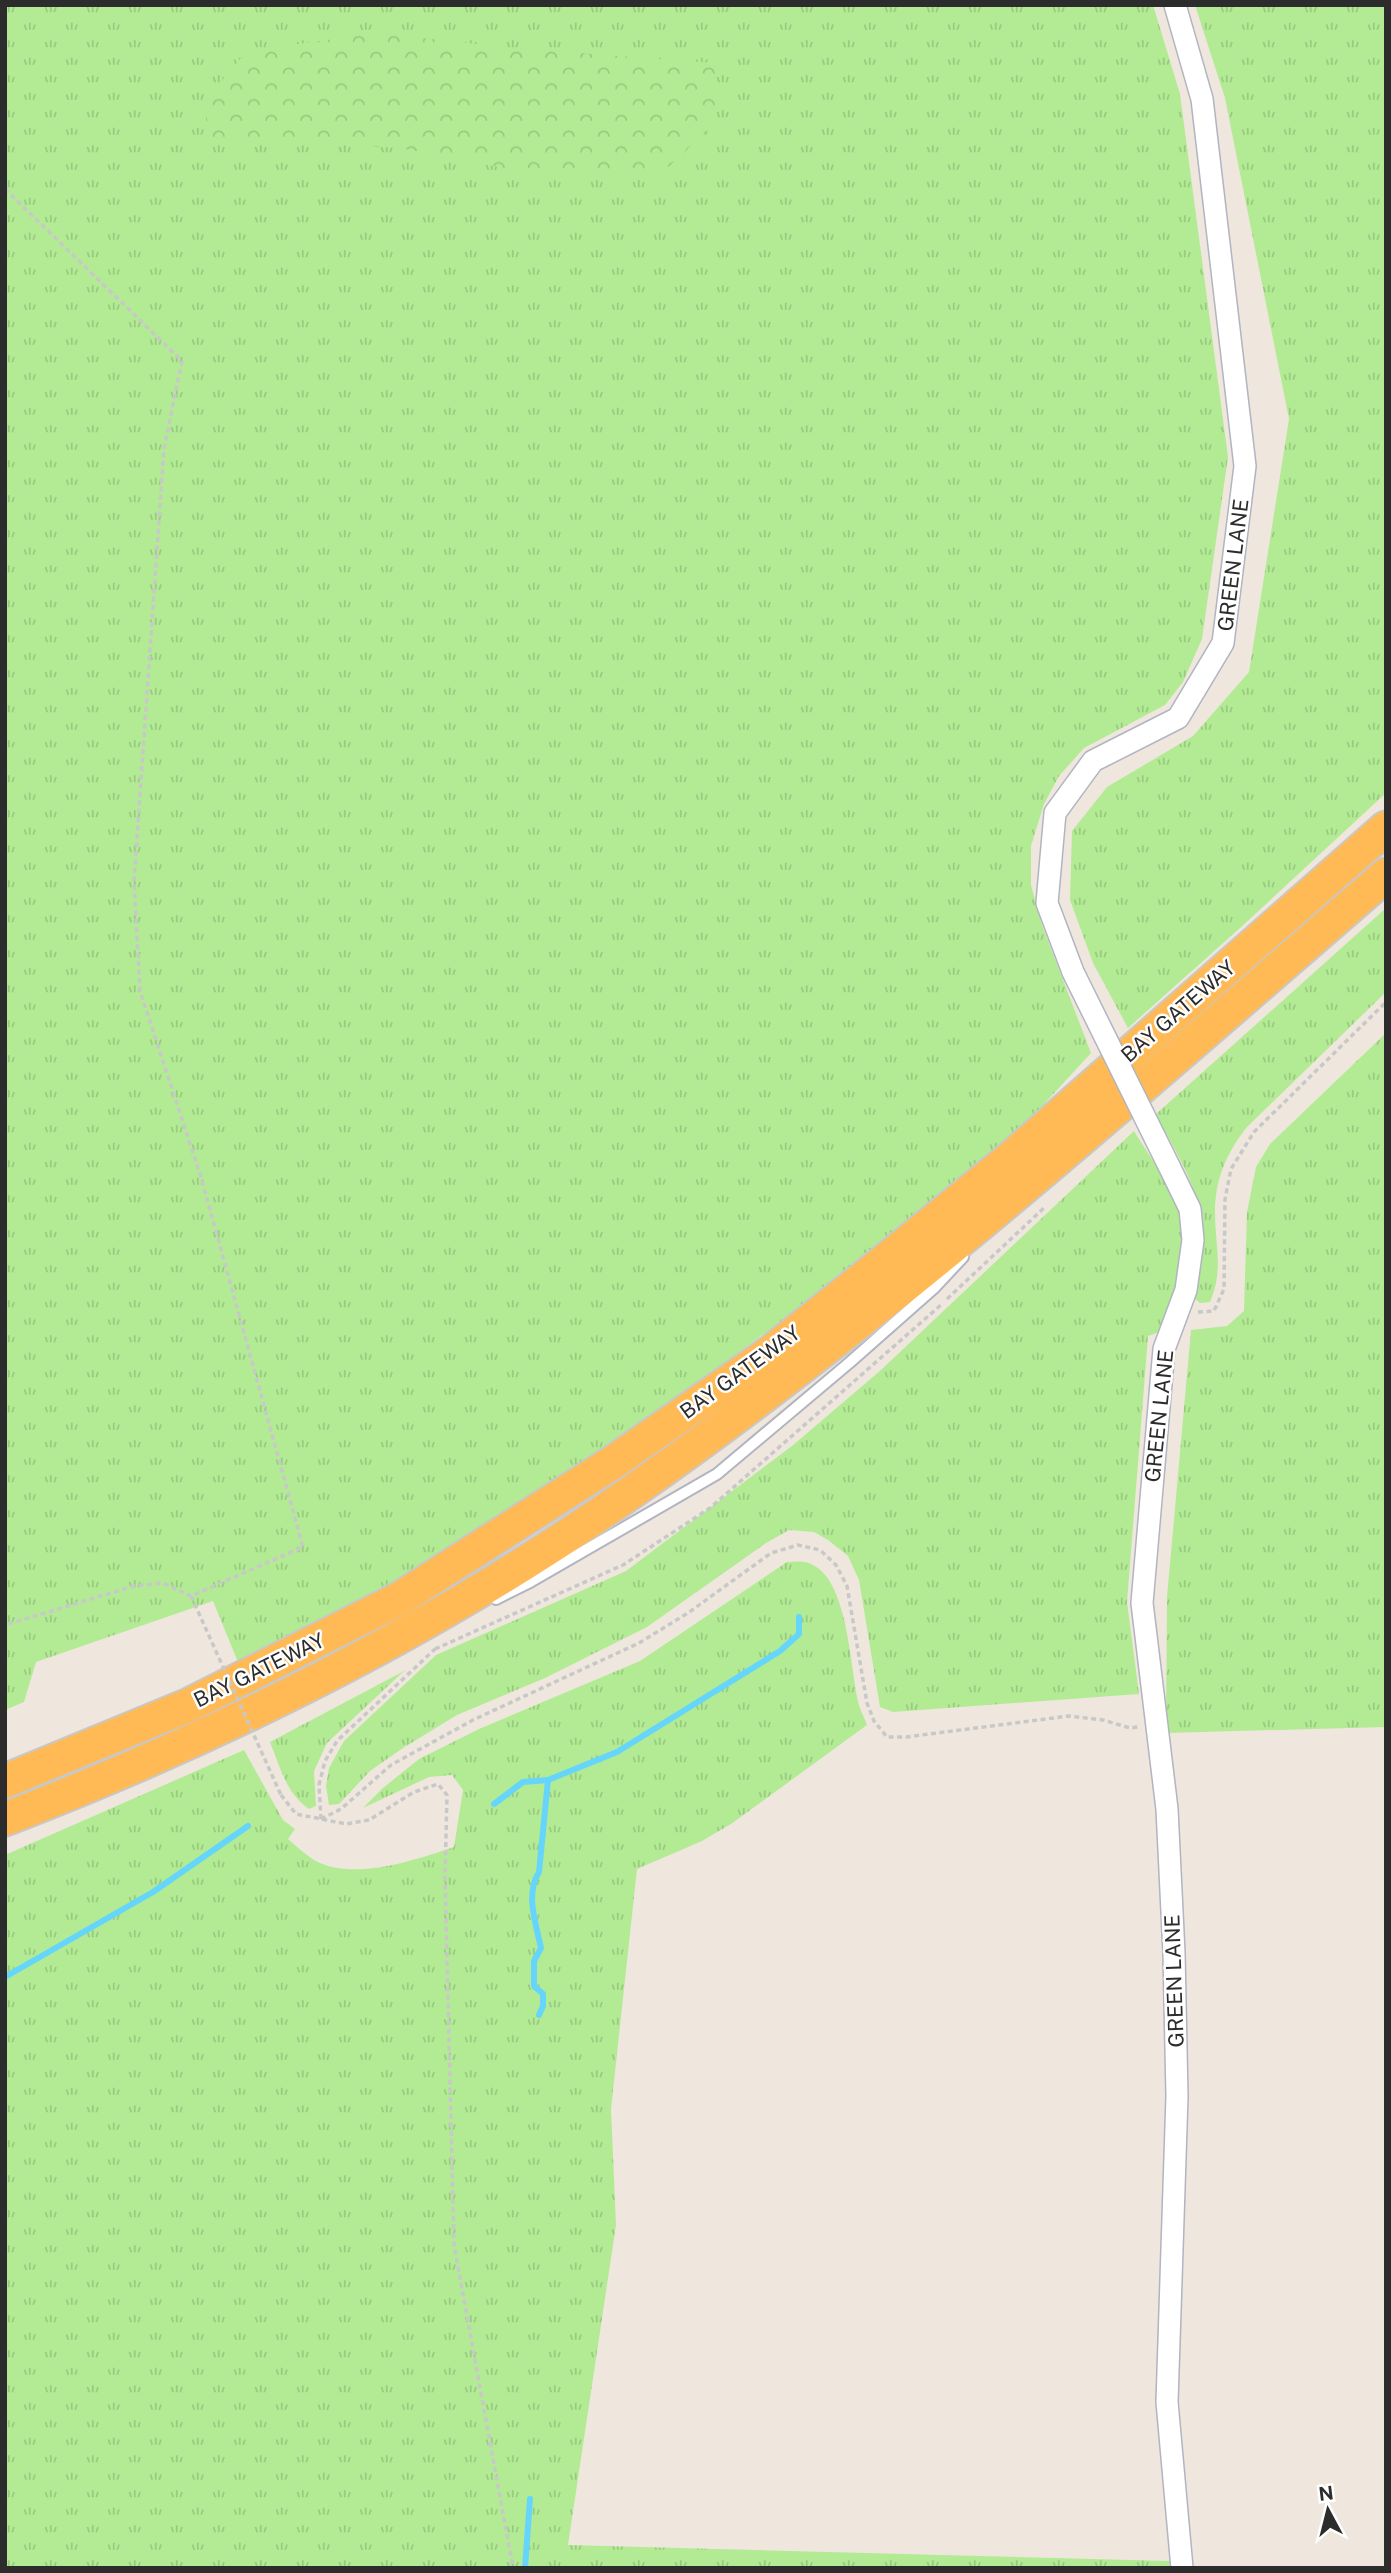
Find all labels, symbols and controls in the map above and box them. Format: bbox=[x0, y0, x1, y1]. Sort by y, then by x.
street label: GREEN LANE bbox=[1212, 497, 1254, 633]
street label: BAY GATEWAY bbox=[1116, 955, 1240, 1067]
street label: BAY GATEWAY bbox=[675, 1320, 805, 1424]
street label: GREEN LANE bbox=[1140, 1349, 1178, 1483]
street label: BAY GATEWAY bbox=[189, 1627, 329, 1713]
street label: GREEN LANE bbox=[1159, 1914, 1189, 2048]
north arrow bbox=[1293, 2475, 1363, 2545]
text: N bbox=[1317, 2481, 1335, 2505]

